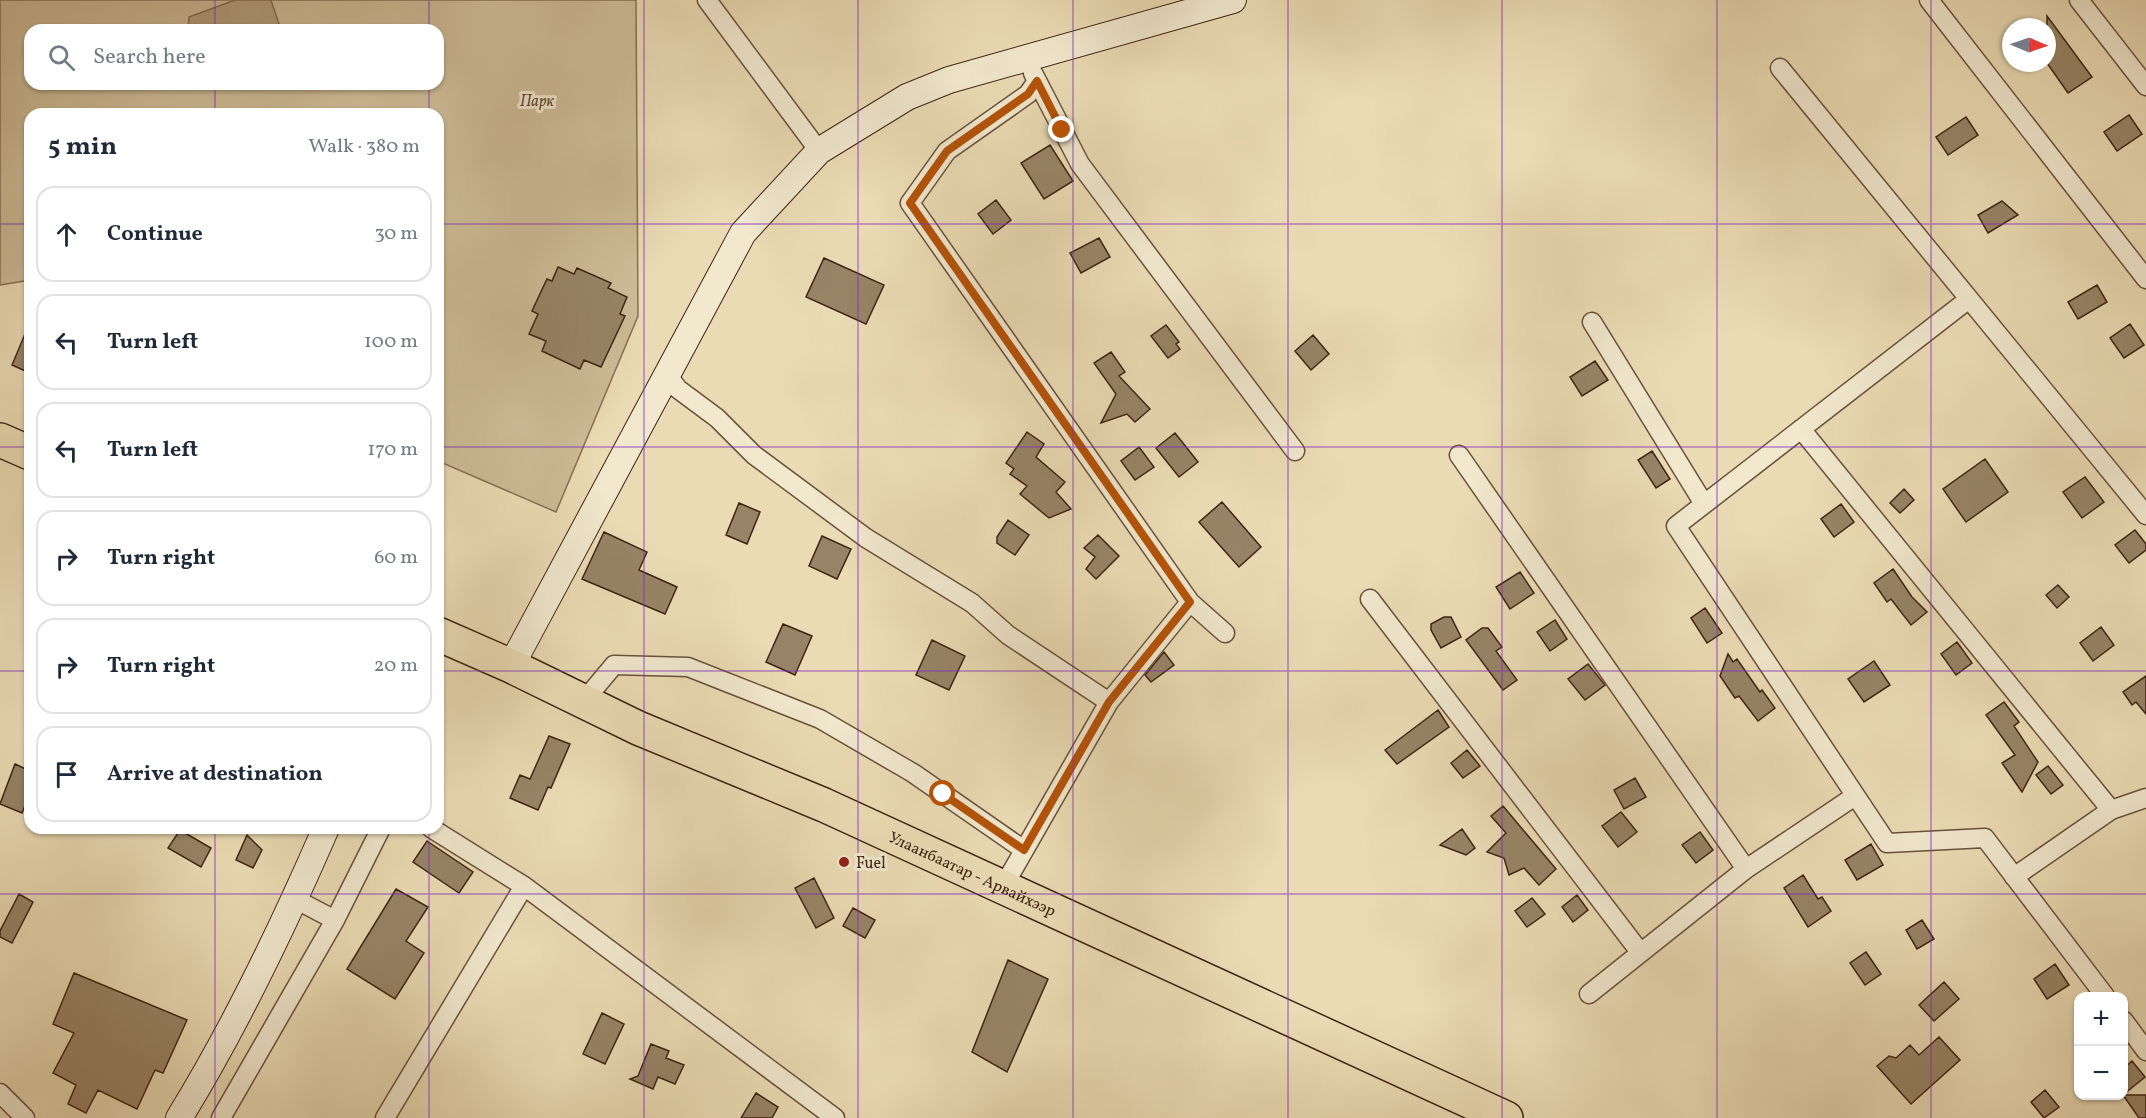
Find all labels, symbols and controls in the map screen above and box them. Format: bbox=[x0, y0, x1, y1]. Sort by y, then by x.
north arrow bbox=[2002, 18, 2056, 72]
search box bbox=[24, 24, 444, 90]
icon: search bbox=[45, 41, 78, 74]
text: Search here bbox=[93, 42, 206, 73]
park label: Парк bbox=[520, 91, 554, 113]
route end bbox=[1048, 116, 1074, 142]
text: 5 min bbox=[48, 129, 117, 165]
text: Walk · 380 m bbox=[308, 133, 420, 161]
icon: ahead bbox=[50, 218, 83, 251]
text: Continue bbox=[107, 219, 203, 250]
text: 30 m bbox=[374, 220, 418, 248]
icon: left bbox=[50, 326, 83, 359]
text: Turn left bbox=[107, 327, 198, 358]
text: 100 m bbox=[364, 328, 418, 356]
icon: left bbox=[50, 434, 83, 467]
text: Turn left bbox=[107, 435, 198, 466]
text: 170 m bbox=[368, 436, 418, 464]
icon: right bbox=[50, 542, 83, 575]
text: Turn right bbox=[107, 543, 215, 574]
text: 60 m bbox=[374, 544, 418, 572]
icon: right bbox=[50, 650, 83, 683]
text: Turn right bbox=[107, 651, 215, 682]
text: 20 m bbox=[374, 652, 418, 680]
icon: arrive bbox=[50, 758, 83, 791]
text: Arrive at destination bbox=[107, 759, 323, 790]
route start bbox=[929, 780, 955, 806]
street label: Улаанбаатар - Арвайхээр bbox=[885, 827, 1059, 923]
place label: Fuel bbox=[856, 853, 886, 875]
marker: Fuel bbox=[837, 855, 851, 869]
map controls bbox=[2074, 992, 2128, 1100]
button: + bbox=[2074, 992, 2128, 1046]
button: − bbox=[2074, 1046, 2128, 1100]

